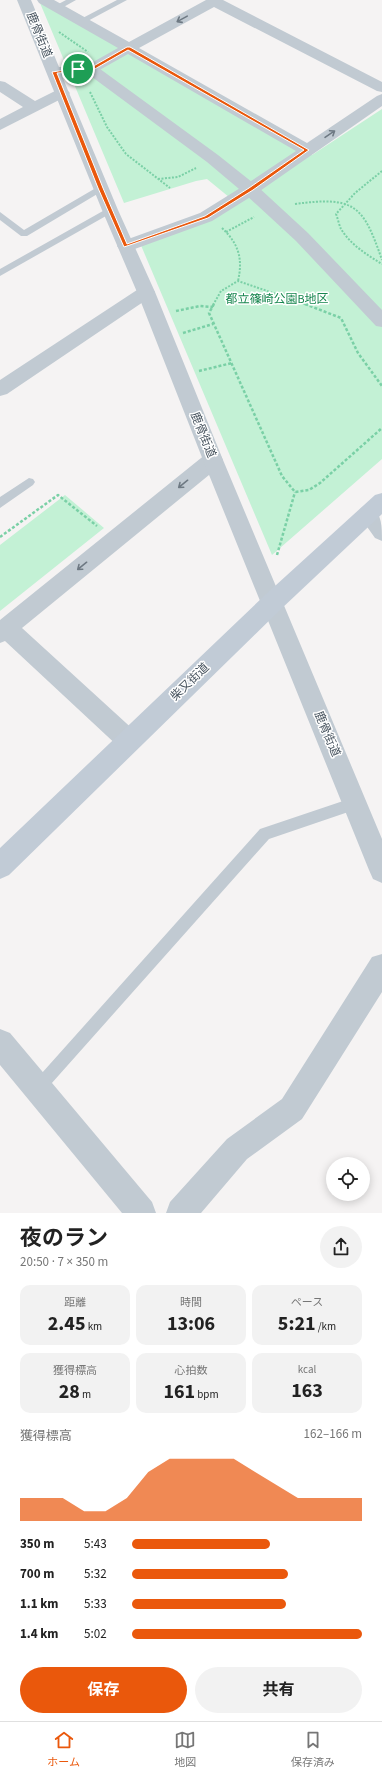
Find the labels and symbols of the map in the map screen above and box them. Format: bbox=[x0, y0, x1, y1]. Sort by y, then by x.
street label: 鹿骨街道 bbox=[22, 10, 56, 60]
one-way arrow bbox=[176, 15, 188, 23]
pin bbox=[61, 52, 95, 86]
one-way arrow bbox=[324, 130, 335, 138]
park label: 都立篠崎公園B地区 bbox=[225, 291, 329, 308]
street label: 鹿骨街道 bbox=[186, 410, 220, 460]
one-way arrow bbox=[177, 480, 188, 489]
one-way arrow bbox=[76, 562, 87, 571]
street label: 柴又街道 bbox=[167, 659, 213, 705]
street label: 鹿骨街道 bbox=[310, 709, 344, 759]

